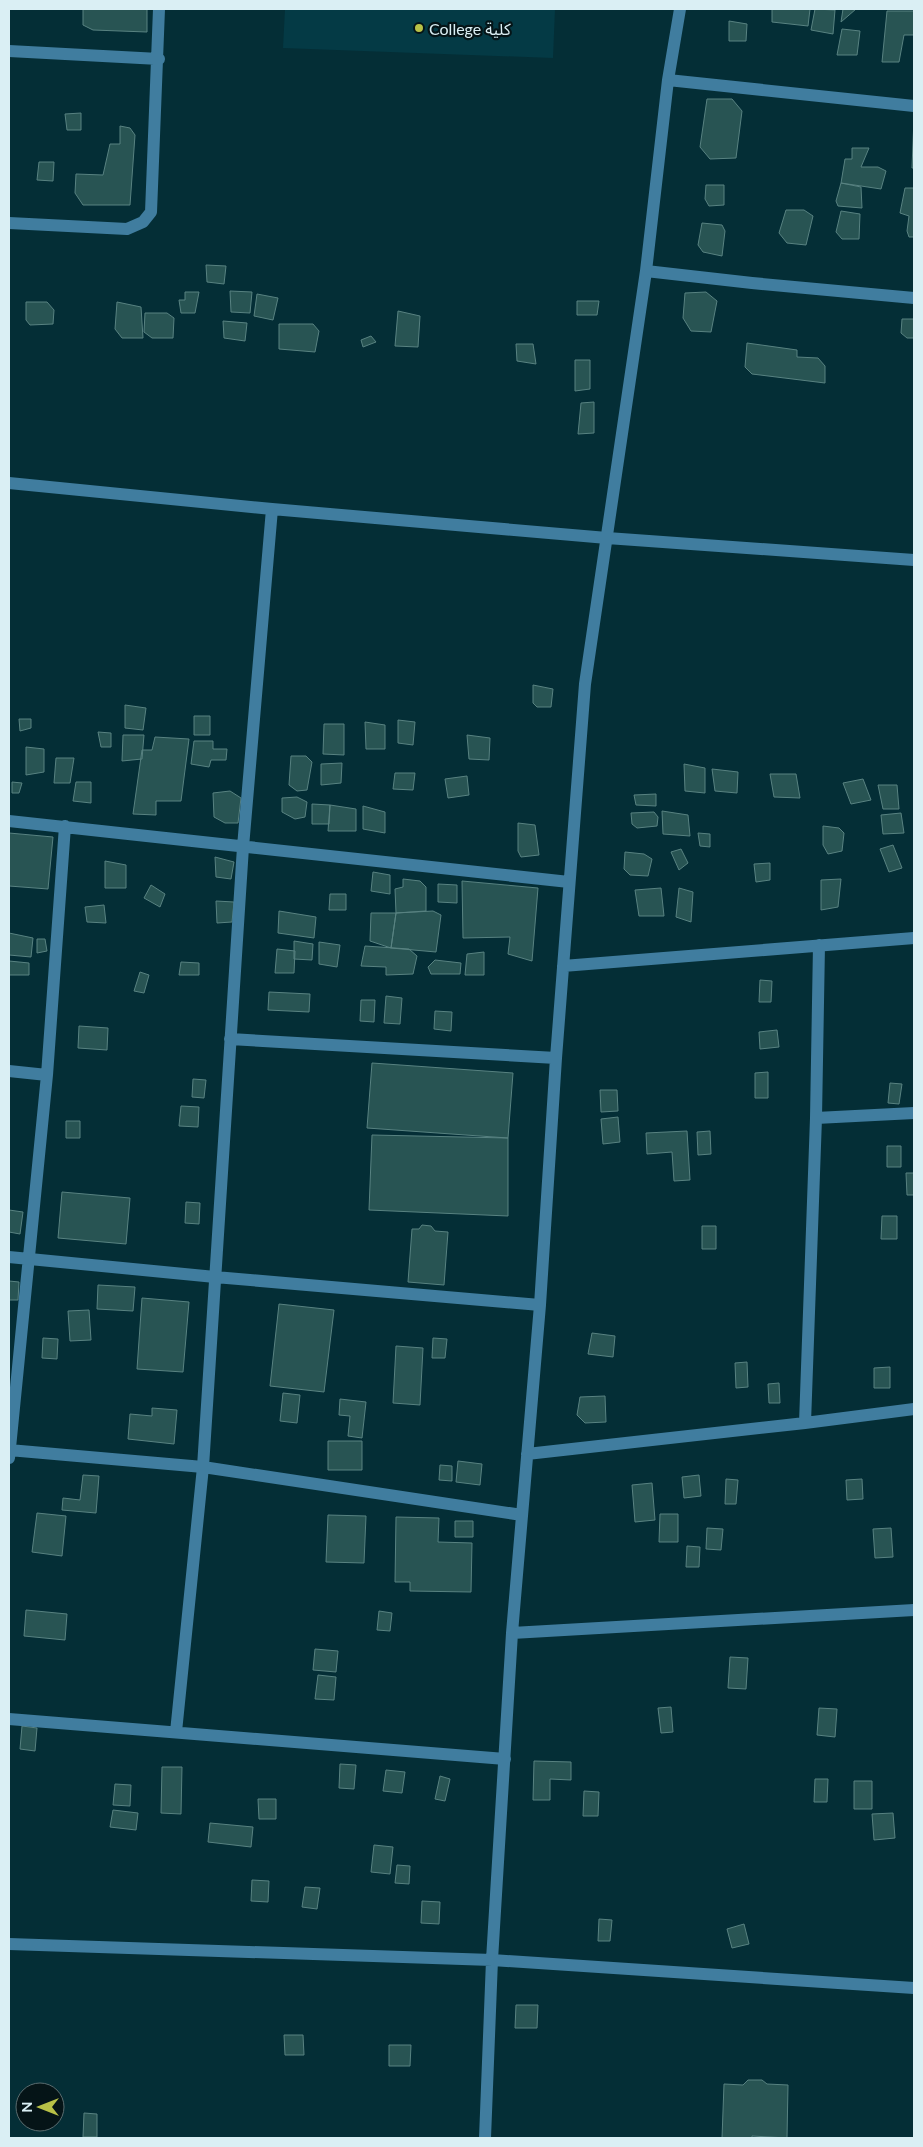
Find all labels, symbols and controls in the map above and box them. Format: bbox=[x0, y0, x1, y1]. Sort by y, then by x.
place label: College كلية bbox=[429, 19, 511, 38]
marker: College كلية bbox=[413, 22, 425, 34]
north arrow bbox=[15, 2082, 65, 2132]
text: N bbox=[18, 2102, 35, 2112]

